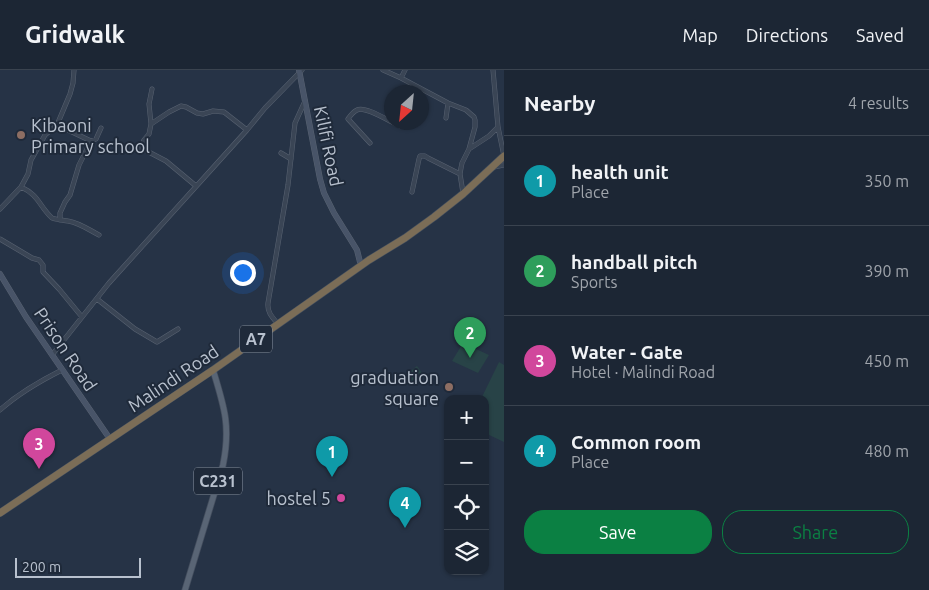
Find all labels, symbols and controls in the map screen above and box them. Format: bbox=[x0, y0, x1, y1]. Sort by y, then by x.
text: Gridwalk bbox=[25, 21, 125, 48]
text: Map bbox=[682, 25, 718, 45]
text: Directions bbox=[746, 25, 828, 45]
text: Saved bbox=[856, 25, 904, 45]
north arrow bbox=[384, 85, 429, 130]
text: Nearby bbox=[524, 91, 595, 115]
text: 4 results bbox=[848, 94, 909, 112]
street label: Kilifi Road bbox=[311, 104, 347, 188]
place label: Kibaoni Primary school bbox=[31, 115, 150, 156]
marker: Kibaoni Primary school bbox=[15, 129, 27, 141]
text: health unit bbox=[571, 161, 669, 183]
text: 1 bbox=[535, 172, 545, 190]
text: 350 m bbox=[864, 172, 909, 190]
text: Place bbox=[571, 183, 609, 201]
text: handball pitch bbox=[571, 251, 698, 273]
your location bbox=[230, 260, 256, 286]
text: 2 bbox=[535, 262, 545, 280]
text: 390 m bbox=[864, 262, 909, 280]
text: Sports bbox=[571, 273, 617, 291]
street label: Prison Road bbox=[31, 304, 101, 394]
pin: 2 bbox=[454, 317, 486, 358]
road number: A7 bbox=[240, 325, 272, 352]
street label: Malindi Road bbox=[124, 340, 222, 416]
text: Water - Gate bbox=[571, 341, 683, 363]
text: 3 bbox=[535, 352, 545, 370]
text: 450 m bbox=[864, 352, 909, 370]
text: Hotel · Malindi Road bbox=[571, 363, 715, 381]
place label: graduation square bbox=[350, 367, 439, 408]
marker: graduation square bbox=[443, 381, 455, 393]
map controls bbox=[444, 395, 489, 575]
button: + bbox=[444, 395, 489, 440]
pin: 3 bbox=[23, 428, 55, 469]
text: Common room bbox=[571, 431, 701, 453]
pin: 1 bbox=[316, 436, 348, 477]
button: − bbox=[444, 440, 489, 485]
text: 4 bbox=[535, 442, 545, 460]
text: 480 m bbox=[864, 442, 909, 460]
text: Place bbox=[571, 453, 609, 471]
road number: C231 bbox=[194, 468, 242, 494]
button: locate bbox=[444, 485, 489, 530]
pin: 4 bbox=[389, 487, 421, 528]
place label: hostel 5 bbox=[266, 488, 331, 508]
marker: hostel 5 bbox=[335, 492, 347, 504]
button: Save bbox=[524, 510, 712, 554]
button: Share bbox=[722, 510, 909, 554]
button: layers bbox=[444, 530, 489, 575]
scale bar bbox=[15, 555, 141, 578]
text: 200 m bbox=[22, 559, 61, 575]

